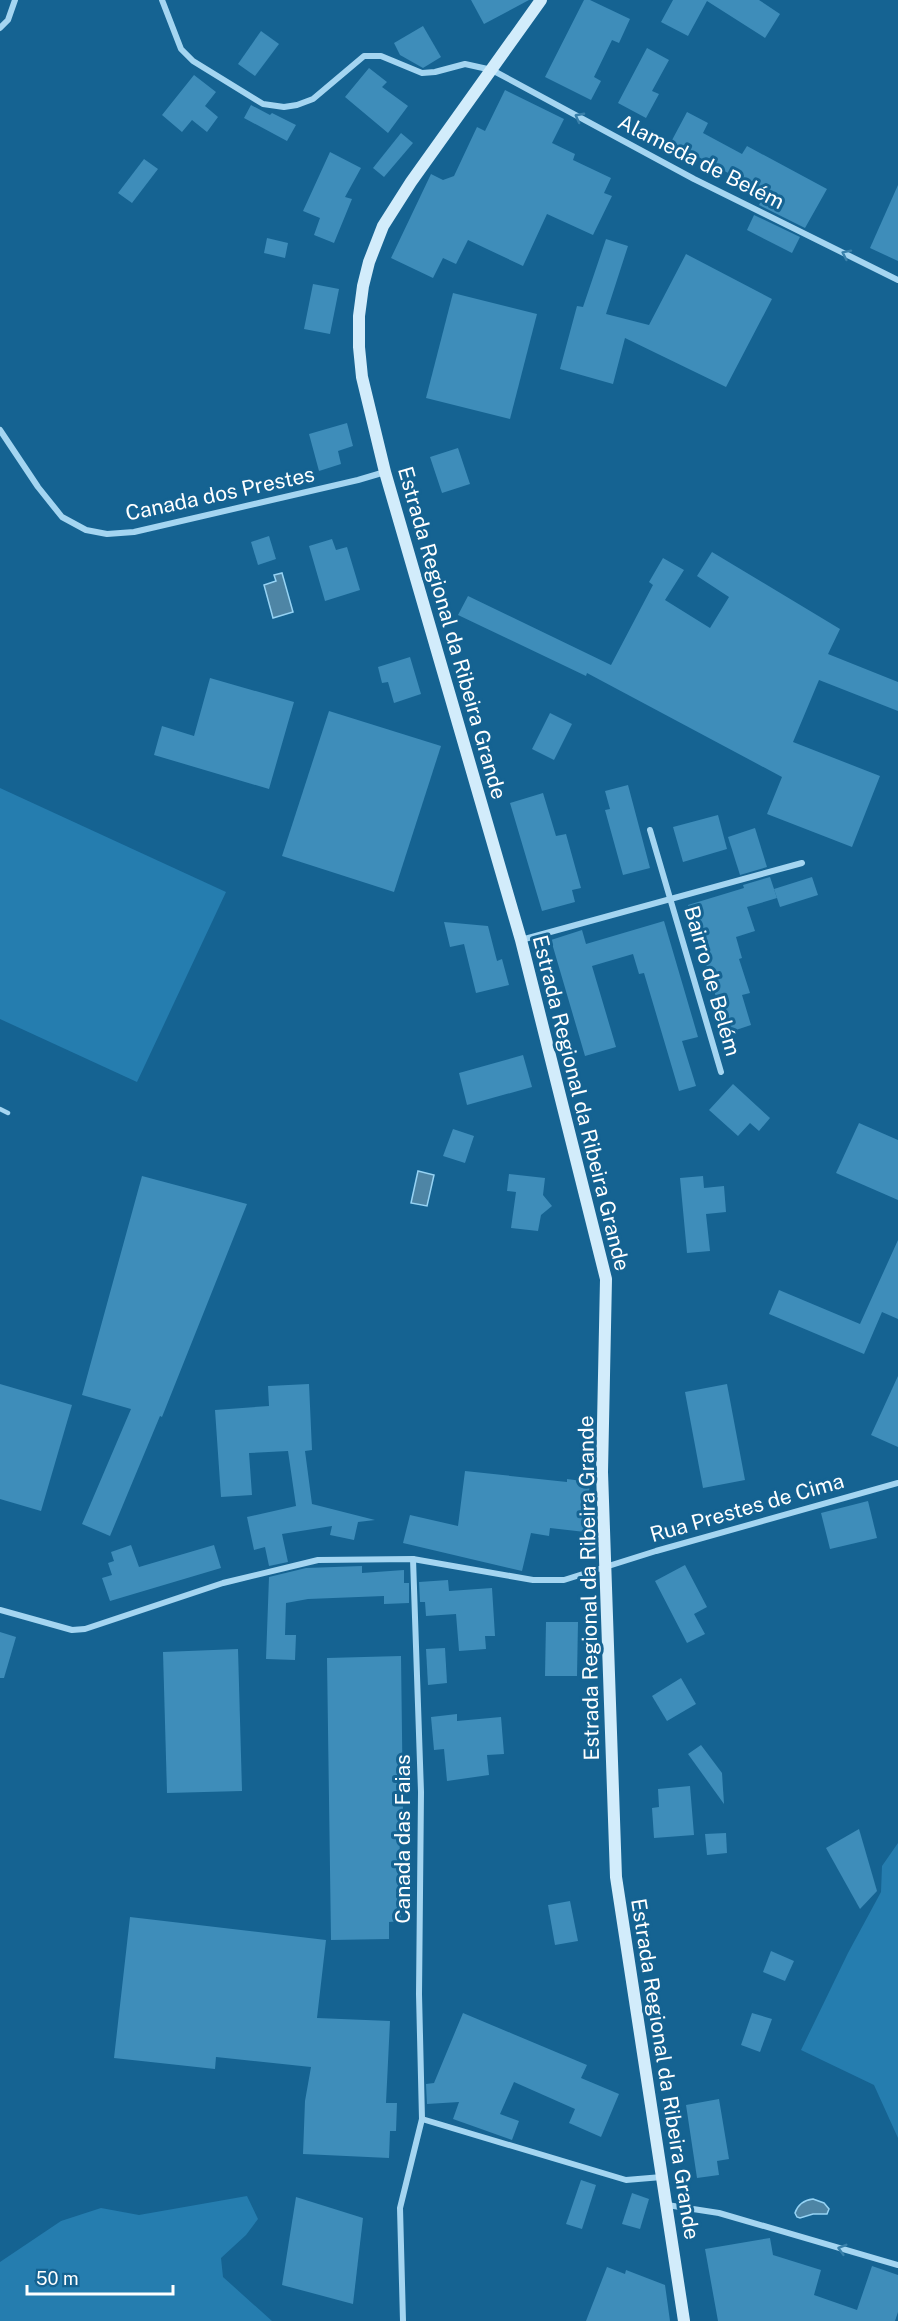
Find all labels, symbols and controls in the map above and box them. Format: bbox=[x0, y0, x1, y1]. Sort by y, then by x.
street label: Alameda de Belém bbox=[614, 109, 788, 214]
one-way arrow bbox=[574, 113, 585, 124]
one-way arrow bbox=[841, 249, 852, 261]
street label: Canada dos Prestes bbox=[123, 461, 317, 526]
street label: Estrada Regional da Ribeira Grande bbox=[393, 464, 512, 802]
street label: Bairro de Belém bbox=[679, 903, 746, 1059]
street label: Estrada Regional da Ribeira Grande bbox=[528, 932, 635, 1273]
street label: Estrada Regional da Ribeira Grande bbox=[573, 1415, 604, 1761]
street label: Rua Prestes de Cima bbox=[647, 1468, 847, 1547]
street label: Canada das Faias bbox=[390, 1754, 415, 1924]
street label: Estrada Regional da Ribeira Grande bbox=[626, 1897, 705, 2241]
one-way arrow bbox=[837, 2244, 848, 2256]
scale bar bbox=[27, 2258, 172, 2296]
text: 50 m bbox=[36, 2268, 79, 2289]

